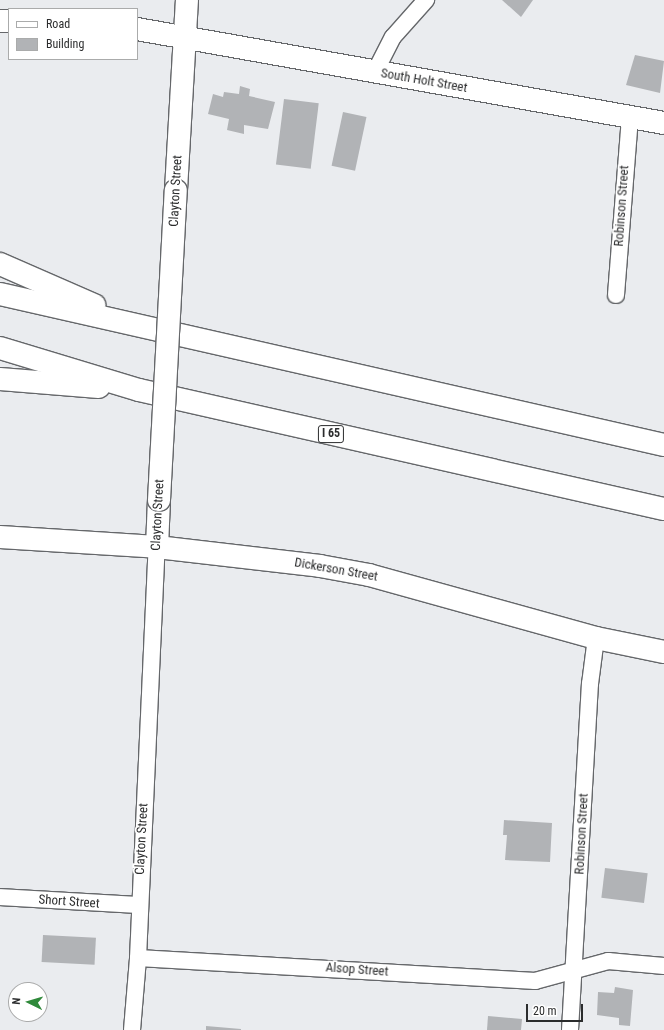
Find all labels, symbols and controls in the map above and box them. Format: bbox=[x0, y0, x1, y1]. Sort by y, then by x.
legend bbox=[8, 8, 138, 60]
text: Road bbox=[46, 17, 70, 31]
text: Building bbox=[46, 37, 84, 51]
street label: South Holt Street bbox=[380, 66, 468, 96]
street label: Clayton Street bbox=[166, 155, 186, 227]
street label: Robinson Street bbox=[611, 165, 633, 247]
road number: I 65 bbox=[317, 424, 345, 444]
street label: Clayton Street bbox=[148, 479, 168, 551]
street label: Dickerson Street bbox=[293, 555, 379, 585]
street label: Robinson Street bbox=[572, 793, 592, 875]
street label: Clayton Street bbox=[132, 803, 152, 875]
street label: Short Street bbox=[38, 892, 100, 912]
street label: Alsop Street bbox=[325, 960, 389, 980]
north arrow bbox=[8, 982, 48, 1022]
scale bar bbox=[528, 996, 585, 1022]
text: N bbox=[10, 997, 23, 1005]
text: 20 m bbox=[533, 1004, 557, 1018]

